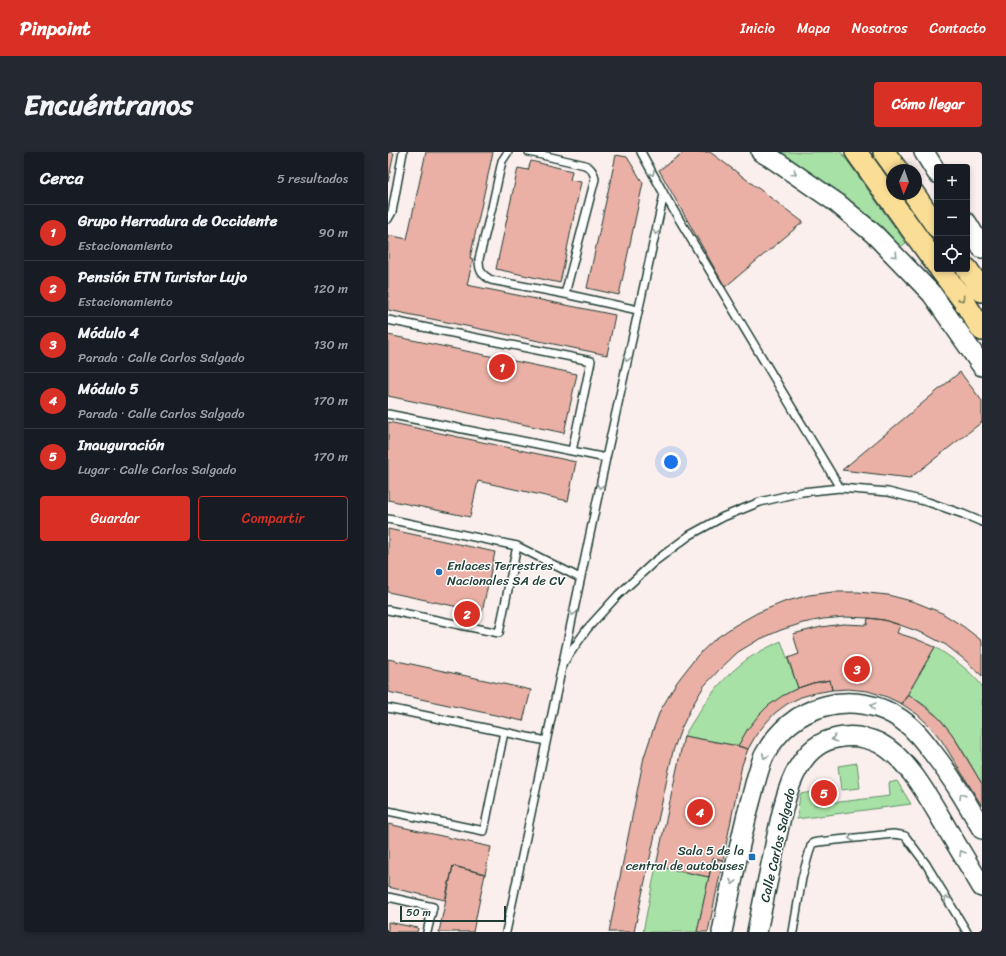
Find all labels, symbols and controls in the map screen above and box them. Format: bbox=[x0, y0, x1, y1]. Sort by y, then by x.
text: Pinpoint bbox=[20, 12, 91, 45]
text: Inicio bbox=[740, 16, 775, 41]
text: Mapa bbox=[797, 16, 830, 41]
text: Nosotros bbox=[852, 16, 907, 41]
text: Contacto bbox=[929, 16, 986, 41]
text: Encuéntranos bbox=[24, 80, 193, 129]
button: Cómo llegar bbox=[874, 82, 982, 127]
text: Cerca bbox=[40, 163, 83, 193]
north arrow bbox=[886, 164, 922, 200]
map controls bbox=[934, 164, 970, 272]
button: + bbox=[934, 164, 970, 200]
text: 5 resultados bbox=[277, 167, 348, 190]
one-way arrow bbox=[790, 168, 797, 176]
one-way arrow bbox=[648, 169, 655, 176]
button: − bbox=[934, 200, 970, 236]
text: Grupo Herradura de Occidente bbox=[78, 208, 278, 234]
text: 1 bbox=[50, 221, 56, 244]
text: 90 m bbox=[318, 221, 348, 244]
one-way arrow bbox=[652, 229, 660, 236]
text: Estacionamiento bbox=[78, 234, 173, 257]
button: locate bbox=[934, 236, 970, 272]
one-way arrow bbox=[890, 250, 898, 258]
text: Pensión ETN Turistar Lujo bbox=[78, 264, 247, 290]
text: 2 bbox=[49, 277, 57, 300]
text: 120 m bbox=[313, 277, 348, 300]
text: Estacionamiento bbox=[78, 290, 173, 313]
one-way arrow bbox=[957, 295, 965, 302]
text: Módulo 4 bbox=[78, 320, 139, 346]
text: 3 bbox=[49, 333, 57, 356]
text: 130 m bbox=[314, 333, 348, 356]
text: Parada · Calle Carlos Salgado bbox=[78, 346, 245, 369]
pin: 1 bbox=[489, 352, 515, 382]
one-way arrow bbox=[624, 356, 632, 362]
text: Módulo 5 bbox=[78, 376, 139, 402]
text: 4 bbox=[49, 389, 57, 412]
text: 170 m bbox=[313, 389, 348, 412]
text: Parada · Calle Carlos Salgado bbox=[78, 402, 245, 425]
text: Inauguración bbox=[78, 432, 164, 458]
text: 5 bbox=[49, 445, 57, 468]
text: 170 m bbox=[313, 445, 348, 468]
your location bbox=[661, 452, 681, 472]
text: Lugar · Calle Carlos Salgado bbox=[78, 458, 236, 481]
one-way arrow bbox=[596, 483, 604, 489]
button: Guardar bbox=[40, 496, 190, 541]
button: Compartir bbox=[198, 496, 348, 541]
place label: Enlaces Terrestres Nacionales SA de CV bbox=[447, 554, 566, 592]
marker: Enlaces Terrestres Nacionales SA de CV bbox=[434, 567, 444, 577]
pin: 2 bbox=[454, 599, 480, 629]
one-way arrow bbox=[569, 610, 577, 617]
pin: 3 bbox=[844, 654, 870, 684]
one-way arrow bbox=[869, 702, 876, 711]
one-way arrow bbox=[831, 734, 838, 743]
one-way arrow bbox=[762, 752, 770, 760]
pin: 5 bbox=[811, 778, 837, 808]
street label: Calle Carlos Salgado bbox=[753, 785, 802, 905]
one-way arrow bbox=[959, 793, 967, 800]
pin: 4 bbox=[687, 797, 713, 827]
one-way arrow bbox=[848, 834, 854, 843]
place label: Sala 5 de la central de autobuses bbox=[626, 839, 745, 877]
one-way arrow bbox=[959, 850, 967, 857]
marker: Sala 5 de la central de autobuses bbox=[747, 852, 757, 862]
one-way arrow bbox=[729, 879, 737, 885]
one-way arrow bbox=[945, 896, 952, 903]
text: 50 m bbox=[406, 903, 431, 922]
scale bar bbox=[400, 904, 506, 923]

